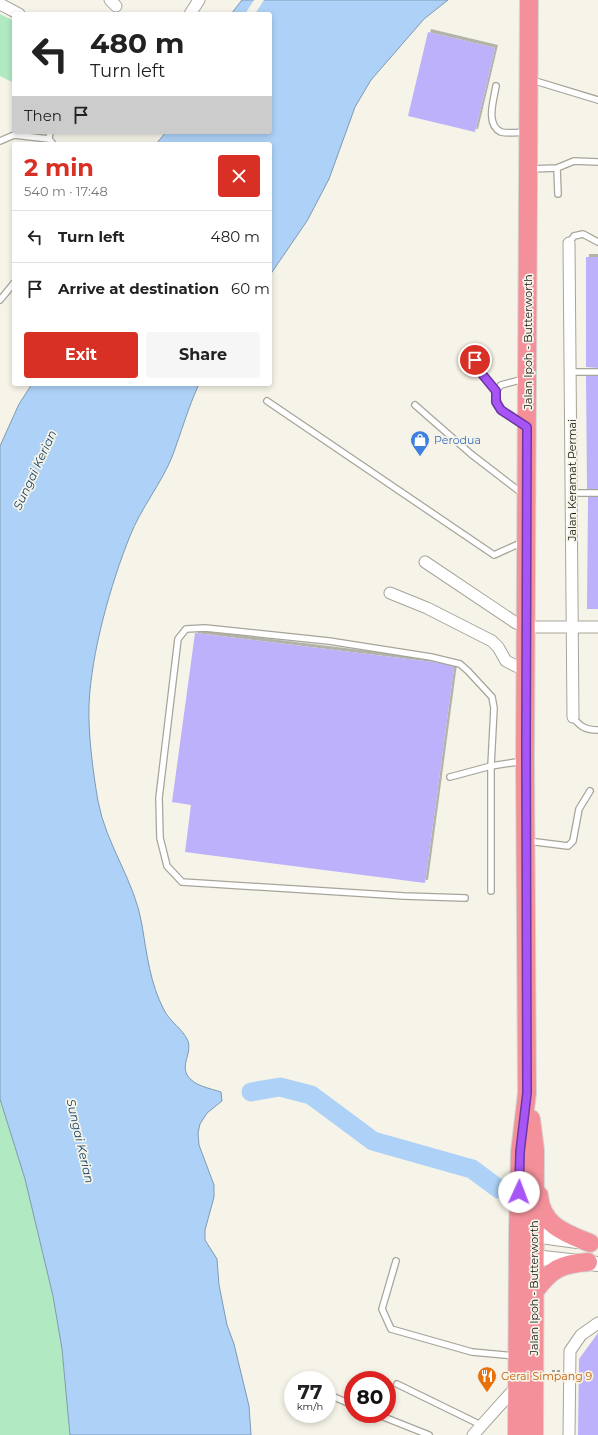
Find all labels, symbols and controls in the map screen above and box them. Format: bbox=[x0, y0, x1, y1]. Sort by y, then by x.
text: 480 m bbox=[90, 26, 184, 60]
icon: left bbox=[24, 28, 76, 80]
text: Turn left bbox=[90, 60, 165, 82]
icon: arrive bbox=[70, 104, 92, 126]
text: Then bbox=[24, 106, 62, 125]
text: 2 min bbox=[24, 153, 94, 182]
button: close bbox=[218, 155, 260, 197]
text: 540 m · 17:48 bbox=[24, 183, 108, 199]
icon: left bbox=[24, 226, 46, 248]
text: Turn left bbox=[58, 227, 125, 246]
text: 480 m bbox=[211, 227, 260, 246]
street label: Jalan Ipoh - Butterworth bbox=[521, 274, 535, 411]
icon: arrive bbox=[24, 278, 46, 300]
text: Arrive at destination bbox=[58, 279, 219, 298]
text: 60 m bbox=[231, 279, 270, 298]
button: Exit bbox=[24, 332, 138, 378]
button: Share bbox=[146, 332, 260, 378]
pin bbox=[458, 343, 492, 377]
icon: arrive bbox=[464, 349, 486, 371]
street label: Jalan Keramat Permai bbox=[565, 419, 579, 542]
water label: Sungai Kerian bbox=[10, 428, 60, 512]
shop icon: Perodua bbox=[409, 429, 431, 457]
place label: Perodua bbox=[434, 433, 481, 447]
water label: Sungai Kerian bbox=[64, 1097, 97, 1184]
position arrow bbox=[498, 1171, 540, 1213]
street label: Jalan Ipoh - Butterworth bbox=[527, 1220, 541, 1357]
restaurant icon: Gerai Simpang 9 bbox=[476, 1365, 498, 1393]
place label: Gerai Simpang 9 bbox=[501, 1369, 593, 1383]
speed limit sign: 80 bbox=[344, 1371, 396, 1423]
text: 77 bbox=[298, 1380, 322, 1404]
text: km/h bbox=[297, 1400, 323, 1413]

